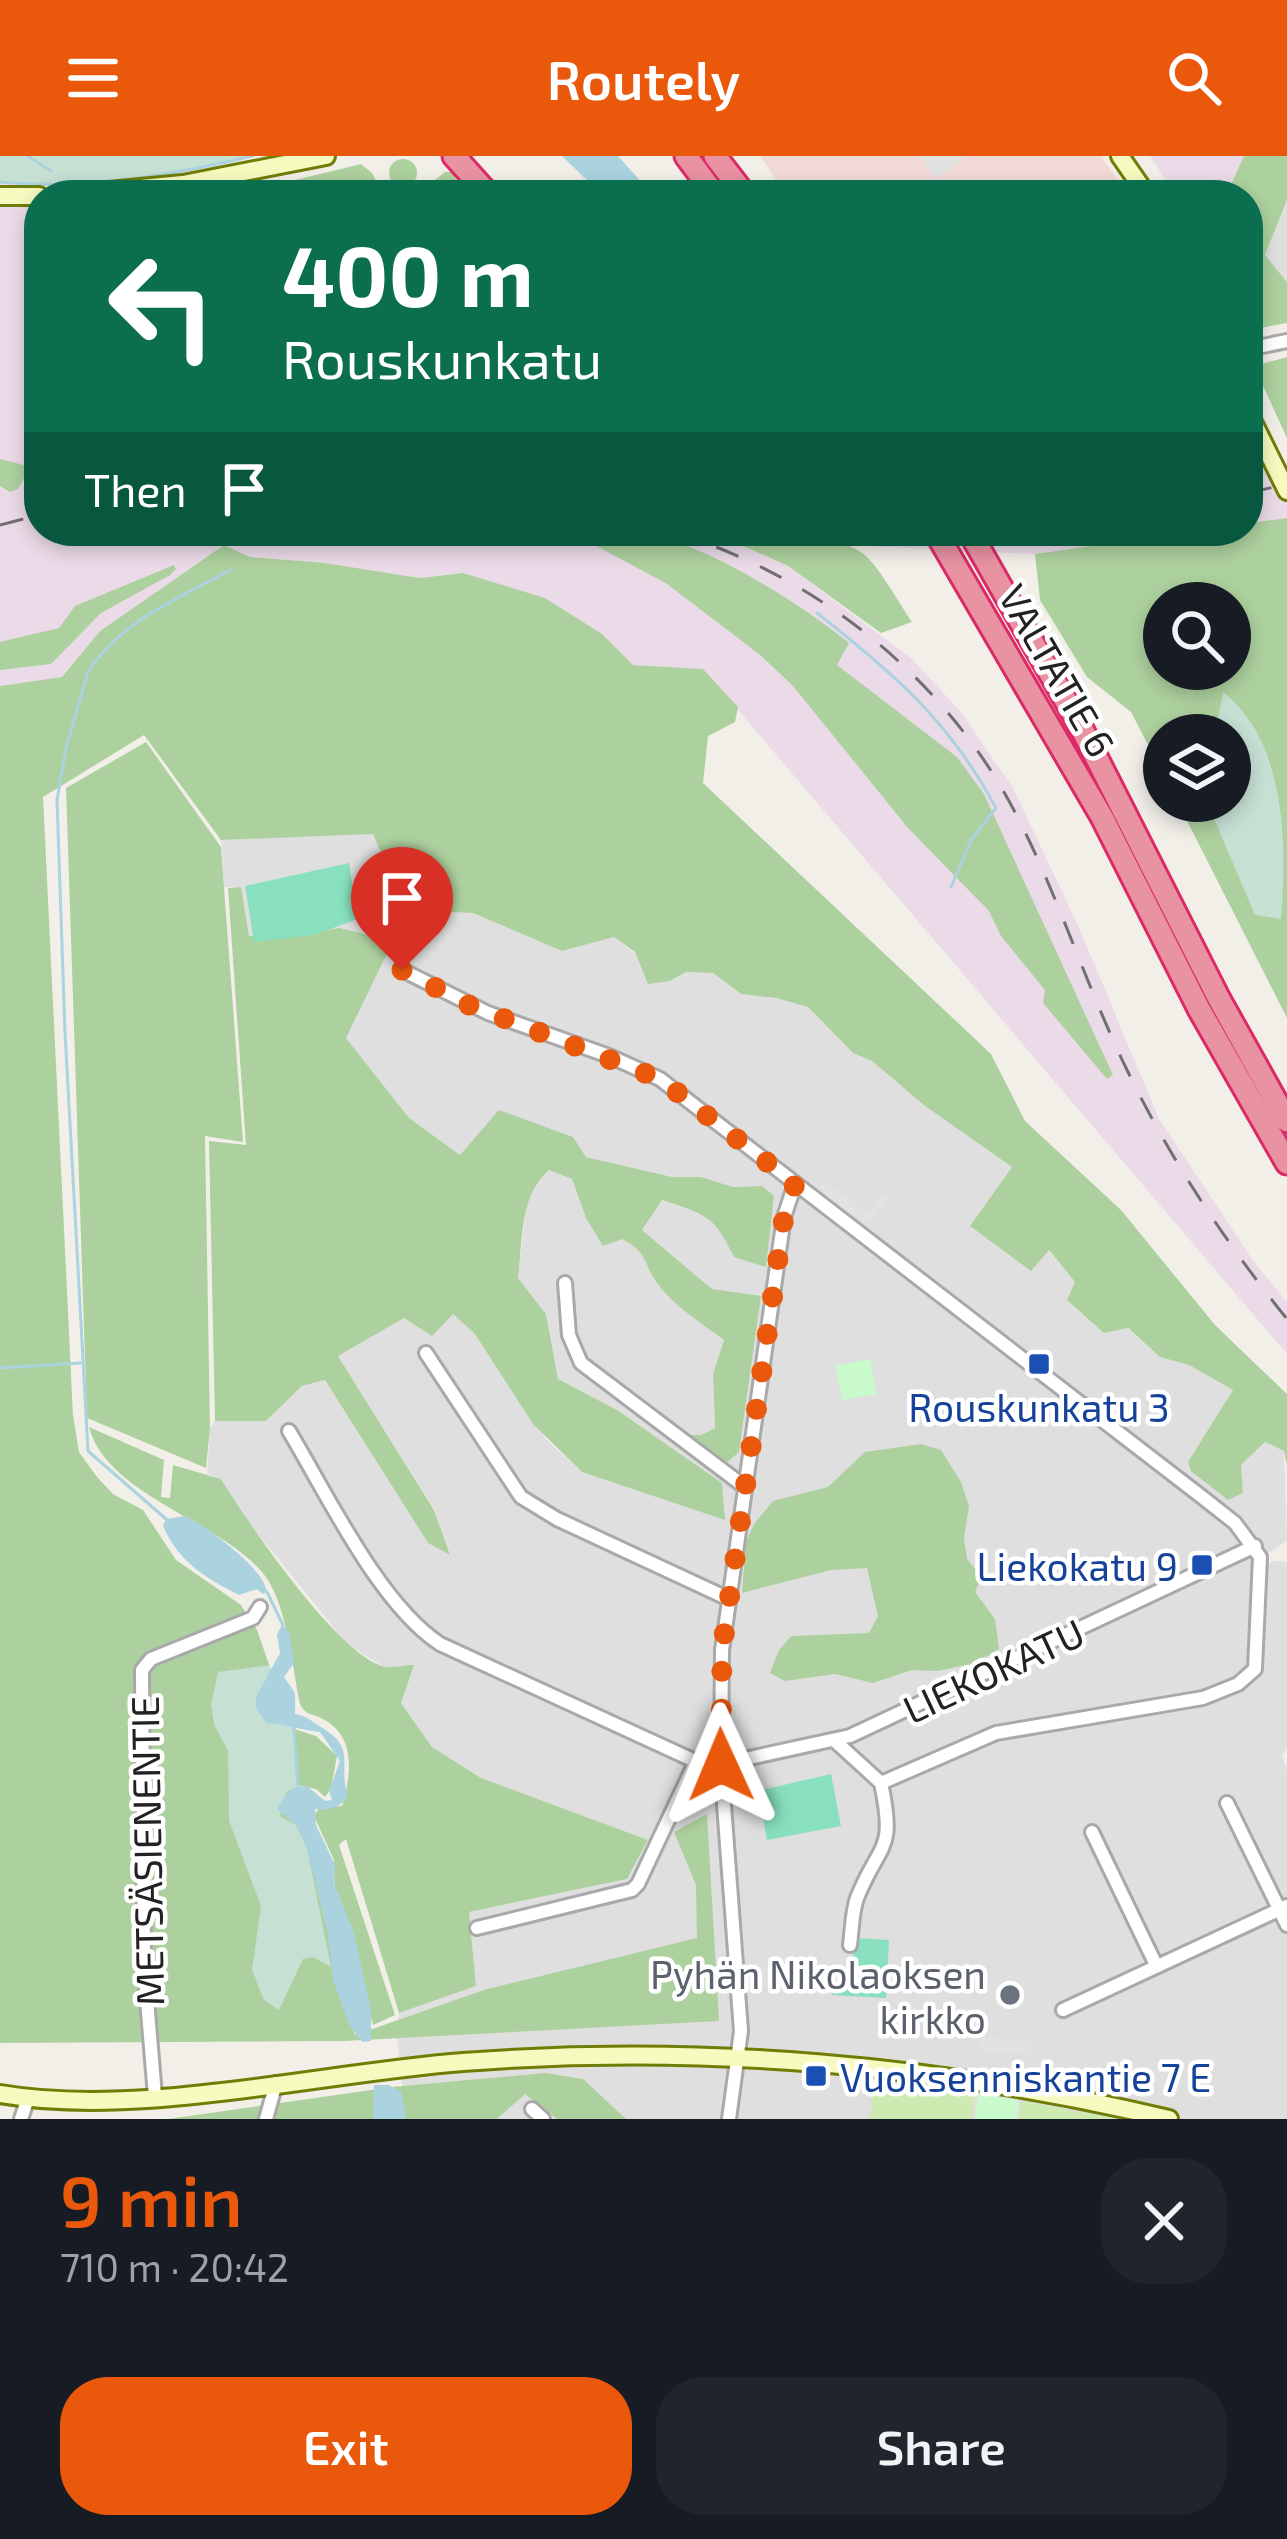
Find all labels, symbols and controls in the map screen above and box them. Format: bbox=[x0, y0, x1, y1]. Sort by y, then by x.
icon: menu bbox=[60, 45, 126, 111]
icon: search bbox=[1161, 45, 1227, 111]
text: Routely bbox=[547, 46, 740, 111]
text: 400 m bbox=[282, 223, 534, 324]
icon: left bbox=[84, 228, 240, 384]
text: Rouskunkatu bbox=[282, 325, 602, 390]
icon: arrive bbox=[211, 456, 277, 522]
text: Then bbox=[84, 462, 187, 516]
street label: VALTATIE 6 bbox=[990, 576, 1126, 764]
map controls bbox=[1143, 582, 1251, 822]
button: search bbox=[1143, 582, 1251, 690]
button: layers bbox=[1143, 714, 1251, 822]
pin bbox=[351, 847, 453, 970]
icon: arrive bbox=[369, 865, 435, 931]
marker: Rouskunkatu 3 bbox=[1026, 1351, 1052, 1377]
place label: Rouskunkatu 3 bbox=[908, 1383, 1170, 1430]
place label: Liekokatu 9 bbox=[977, 1542, 1178, 1589]
marker: Liekokatu 9 bbox=[1189, 1552, 1215, 1578]
street label: LIEKOKATU bbox=[895, 1608, 1091, 1732]
street label: METSÄSIENENTIE bbox=[120, 1695, 172, 2007]
position arrow bbox=[658, 1702, 784, 1828]
place label: Pyhän Nikolaoksen kirkko bbox=[650, 1950, 986, 2042]
marker: Pyhän Nikolaoksen kirkko bbox=[997, 1982, 1023, 2008]
place label: Vuoksenniskantie 7 E bbox=[840, 2053, 1211, 2100]
marker: Vuoksenniskantie 7 E bbox=[803, 2063, 829, 2089]
text: 9 min bbox=[60, 2155, 243, 2241]
button: close bbox=[1101, 2158, 1227, 2284]
text: 710 m · 20:42 bbox=[60, 2243, 289, 2290]
button: Exit bbox=[60, 2377, 632, 2515]
button: Share bbox=[656, 2377, 1227, 2515]

